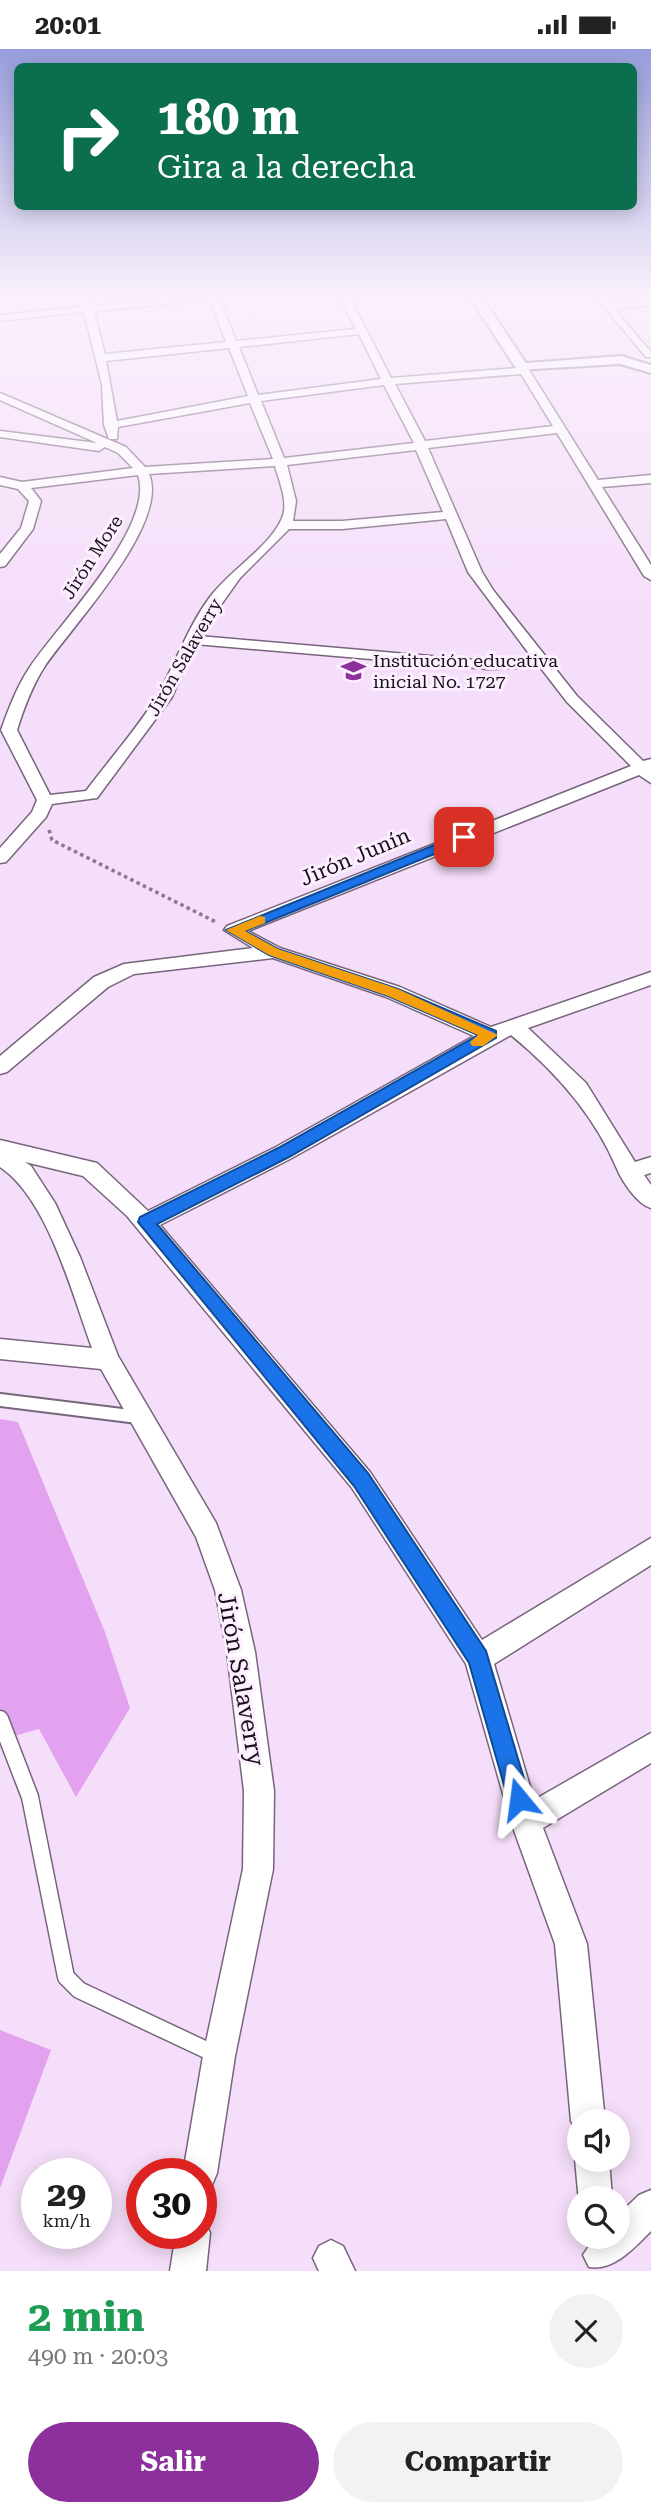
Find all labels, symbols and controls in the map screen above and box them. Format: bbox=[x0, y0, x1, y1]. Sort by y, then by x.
text: 20:01 bbox=[35, 10, 101, 40]
text: 180 m bbox=[157, 89, 299, 146]
icon: right bbox=[42, 91, 133, 182]
text: Gira a la derecha bbox=[157, 148, 416, 186]
street label: Jirón More bbox=[57, 511, 127, 603]
street label: Jirón Salaverry bbox=[142, 594, 226, 719]
place label: Institución educativa inicial No. 1727 bbox=[373, 650, 558, 692]
school or university icon: Institución educativa inicial No. 1727 bbox=[339, 656, 367, 684]
pin bbox=[434, 807, 494, 867]
icon: arrive bbox=[445, 818, 483, 856]
street label: Jirón Junín bbox=[296, 823, 414, 891]
street label: Jirón Salaverry bbox=[212, 1590, 270, 1769]
position arrow bbox=[482, 1762, 556, 1836]
map controls bbox=[567, 2109, 630, 2249]
button: sound bbox=[567, 2109, 630, 2172]
speed limit sign: 30 bbox=[126, 2158, 217, 2249]
text: 29 bbox=[47, 2174, 86, 2215]
button: search bbox=[567, 2186, 630, 2249]
text: km/h bbox=[42, 2210, 91, 2231]
text: 2 min bbox=[28, 2292, 145, 2341]
button: close bbox=[549, 2294, 623, 2368]
text: 490 m · 20:03 bbox=[28, 2343, 168, 2370]
button: Salir bbox=[28, 2422, 319, 2502]
button: Compartir bbox=[333, 2422, 623, 2502]

